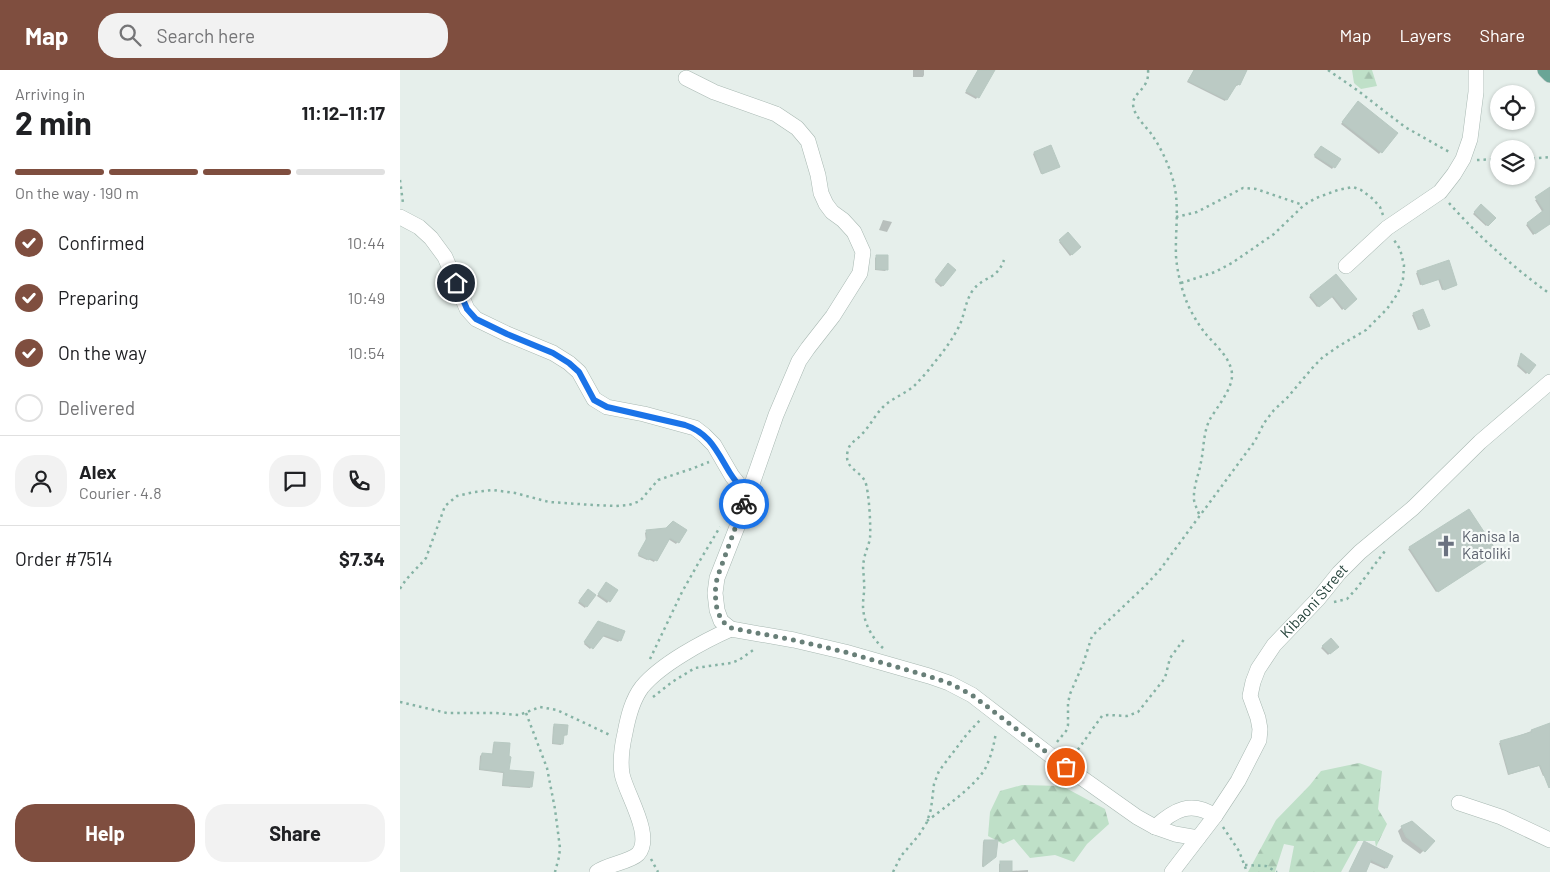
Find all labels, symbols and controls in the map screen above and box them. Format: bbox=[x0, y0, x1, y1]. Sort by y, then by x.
search box bbox=[98, 13, 448, 58]
text: Map bbox=[25, 21, 68, 50]
icon: search bbox=[116, 21, 144, 49]
text: Search here bbox=[156, 24, 255, 47]
text: Map bbox=[1339, 24, 1371, 46]
text: Layers bbox=[1399, 24, 1452, 46]
text: Share bbox=[1480, 24, 1525, 46]
text: Arriving in bbox=[15, 84, 85, 103]
map controls bbox=[1490, 85, 1535, 185]
button: locate bbox=[1490, 85, 1535, 130]
text: 11:12–11:17 bbox=[301, 101, 385, 124]
text: 2 min bbox=[15, 103, 92, 141]
button: layers bbox=[1490, 140, 1535, 185]
text: On the way · 190 m bbox=[15, 183, 139, 202]
icon: check bbox=[15, 229, 43, 257]
text: Confirmed bbox=[58, 231, 145, 254]
text: 10:44 bbox=[347, 233, 385, 252]
pin bbox=[435, 262, 477, 304]
icon: home bbox=[442, 269, 470, 297]
icon: check bbox=[15, 284, 43, 312]
text: Preparing bbox=[58, 286, 139, 309]
text: 10:49 bbox=[348, 288, 385, 307]
icon: check bbox=[15, 339, 43, 367]
text: On the way bbox=[58, 341, 147, 364]
text: 10:54 bbox=[348, 343, 385, 362]
text: Delivered bbox=[58, 396, 135, 419]
button: person bbox=[15, 455, 67, 507]
button: chat bbox=[269, 455, 321, 507]
button: phone bbox=[333, 455, 385, 507]
text: Alex bbox=[79, 460, 117, 483]
courier bbox=[719, 479, 769, 529]
text: Courier · 4.8 bbox=[79, 483, 162, 502]
icon: bike bbox=[730, 490, 758, 518]
place label: Kanisa la Katoliki bbox=[1462, 527, 1520, 562]
church icon: Kanisa la Katoliki bbox=[1433, 533, 1459, 559]
text: Order #7514 bbox=[15, 547, 113, 570]
text: $7.34 bbox=[339, 547, 385, 570]
street label: Kibaoni Street bbox=[1276, 559, 1351, 641]
pin bbox=[1045, 746, 1087, 788]
icon: bag bbox=[1052, 753, 1080, 781]
button: Help bbox=[15, 804, 195, 862]
button: Share bbox=[205, 804, 385, 862]

